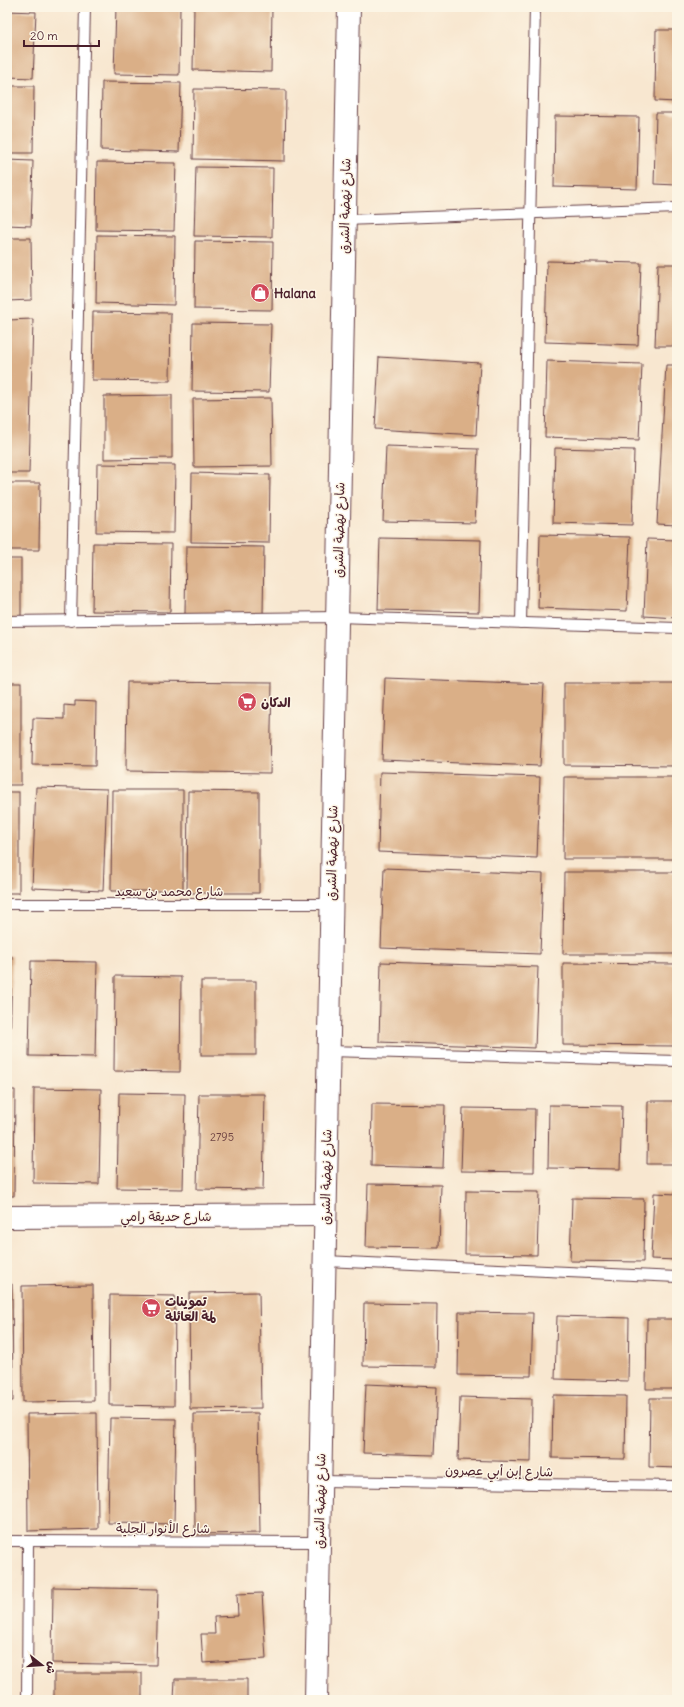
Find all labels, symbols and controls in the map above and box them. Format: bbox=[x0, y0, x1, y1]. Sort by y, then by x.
scale bar bbox=[24, 22, 99, 48]
text: 20 m bbox=[30, 28, 58, 43]
street label: شارع نهضة الشرق bbox=[336, 158, 355, 254]
shop icon: Halana bbox=[249, 282, 271, 304]
place label: Halana bbox=[274, 285, 317, 302]
street label: شارع نهضة الشرق bbox=[330, 482, 349, 578]
supermarket icon: الدكان bbox=[236, 691, 258, 713]
place label: الدكان bbox=[261, 694, 291, 711]
street label: شارع نهضة الشرق bbox=[323, 805, 342, 901]
street label: شارع محمد بن سعيد bbox=[115, 883, 223, 901]
street label: شارع نهضة الشرق bbox=[317, 1129, 336, 1225]
house number: 2795 bbox=[210, 1130, 234, 1144]
street label: شارع حديقة رامي bbox=[121, 1208, 211, 1228]
place label: تموينات لمة العائلة bbox=[165, 1293, 216, 1325]
supermarket icon: تموينات لمة العائلة bbox=[140, 1297, 162, 1319]
street label: شارع نهضة الشرق bbox=[311, 1453, 330, 1549]
street label: شارع إبن أبي عصرون bbox=[445, 1462, 553, 1483]
street label: شارع الأنوار الجلية bbox=[116, 1520, 210, 1538]
north arrow bbox=[22, 1645, 62, 1685]
text: ش bbox=[43, 1660, 60, 1676]

